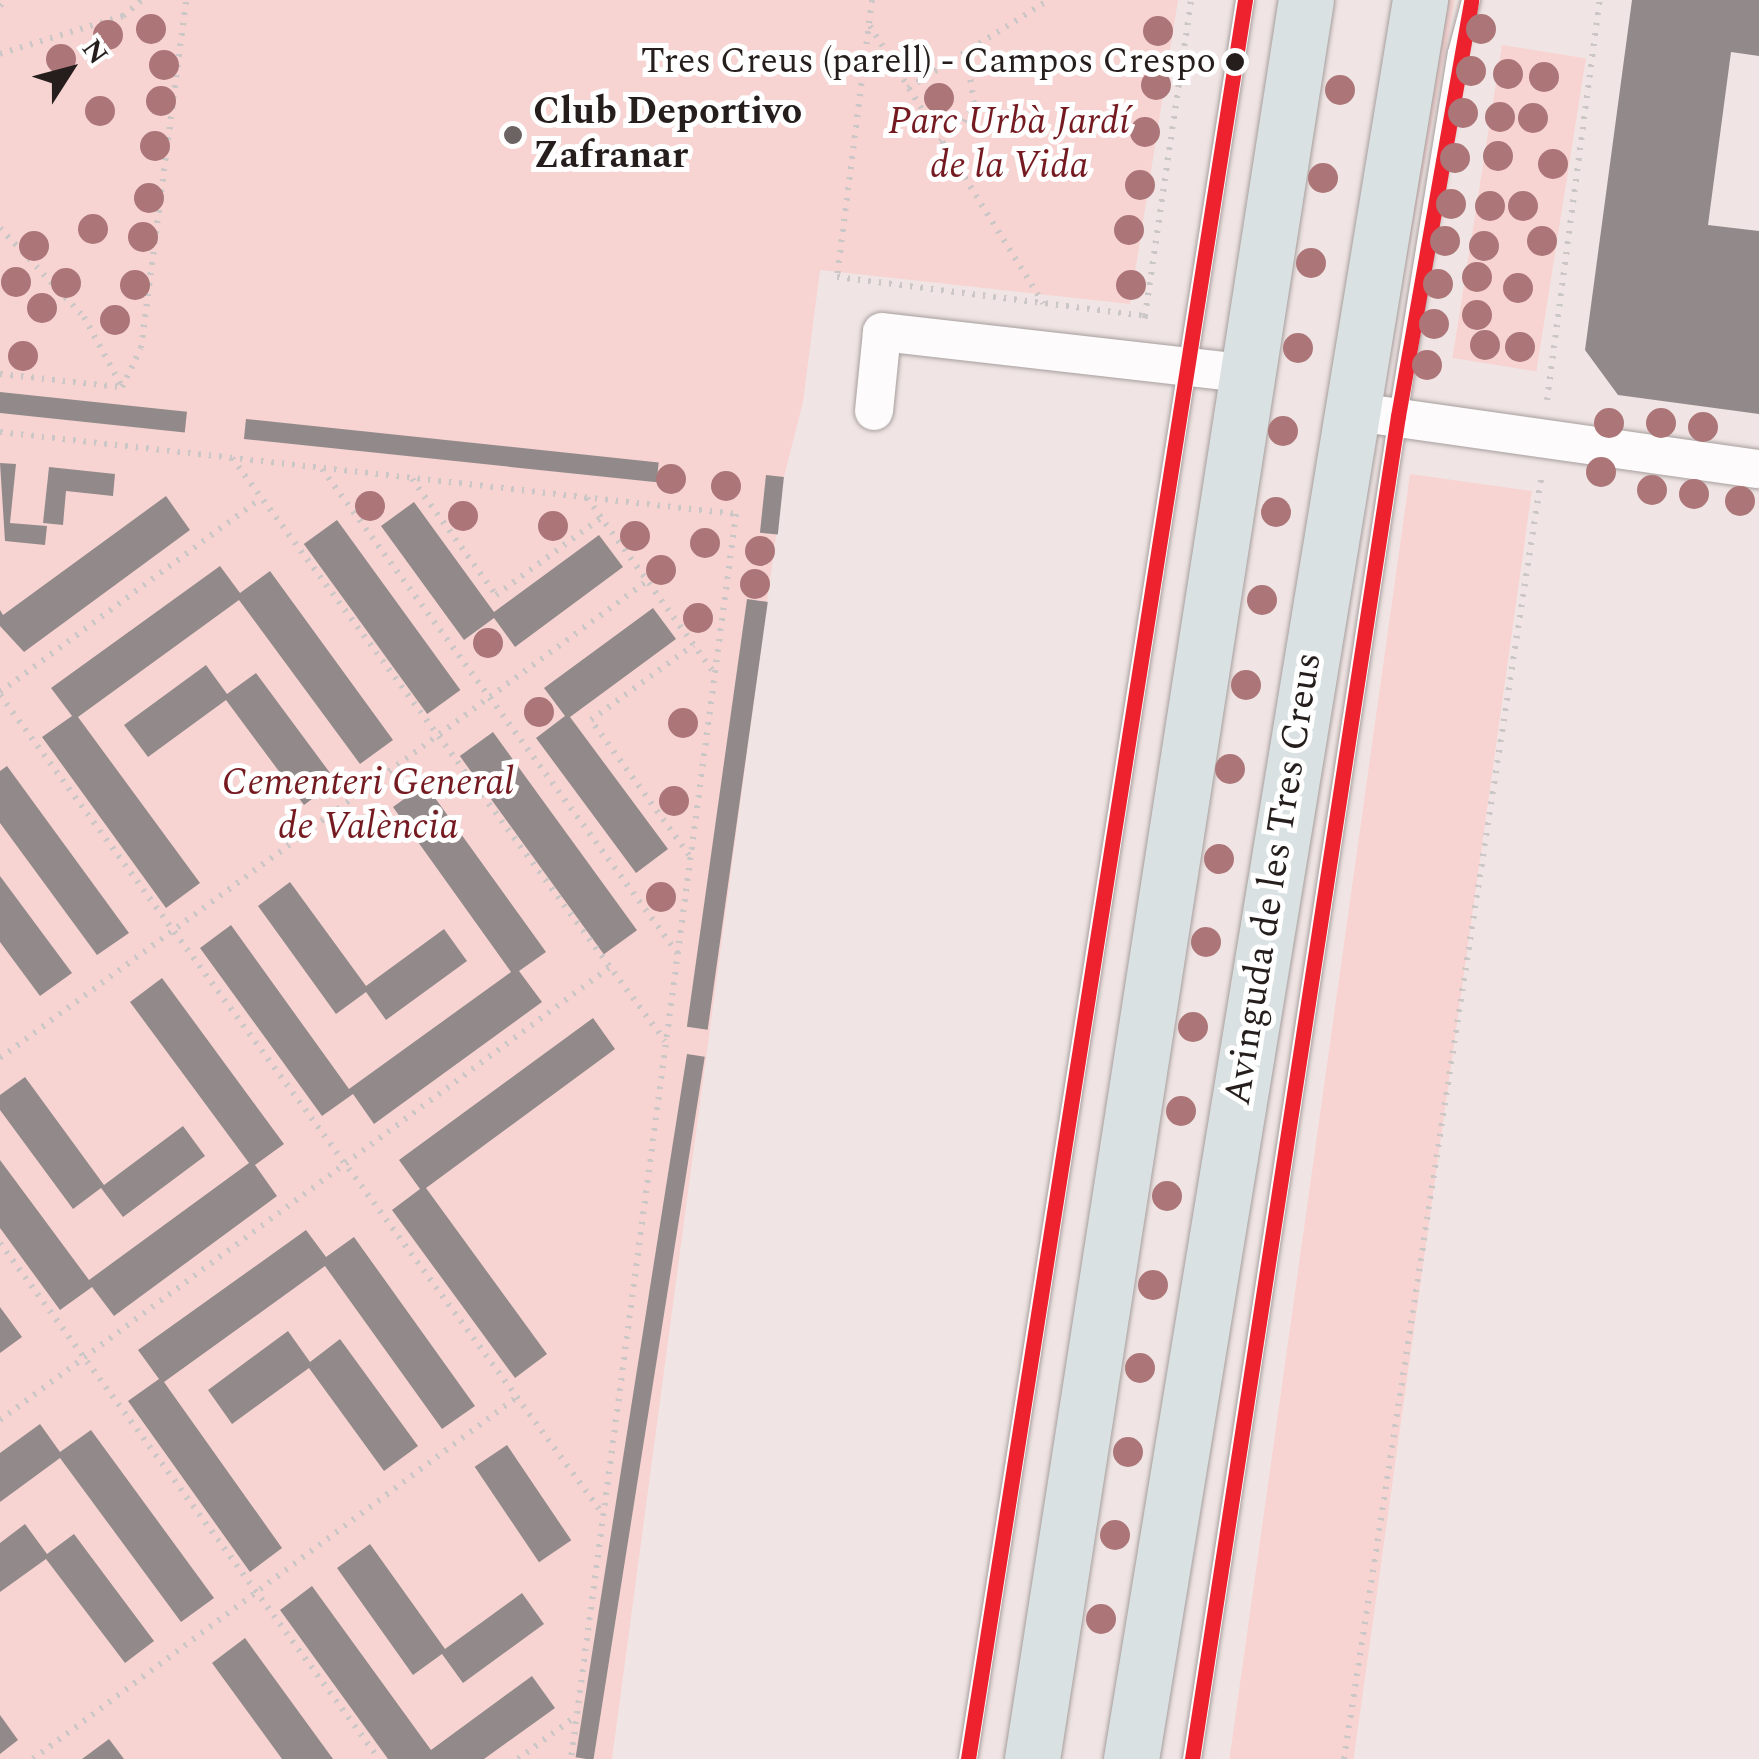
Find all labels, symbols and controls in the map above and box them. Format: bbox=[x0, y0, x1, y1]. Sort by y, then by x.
north arrow bbox=[20, 20, 120, 120]
text: N bbox=[71, 30, 119, 74]
place label: Tres Creus (parell) - Campos Crespo bbox=[641, 40, 1216, 84]
marker: Tres Creus (parell) - Campos Crespo bbox=[1225, 52, 1245, 72]
place label: Club Deportivo Zafranar bbox=[533, 90, 802, 180]
park label: Parc Urbà Jardí de la Vida bbox=[888, 100, 1130, 190]
marker: Club Deportivo Zafranar bbox=[502, 124, 524, 146]
street label: Avinguda de les Tres Creus bbox=[1216, 649, 1332, 1109]
park label: Cementeri General de València bbox=[222, 761, 514, 851]

